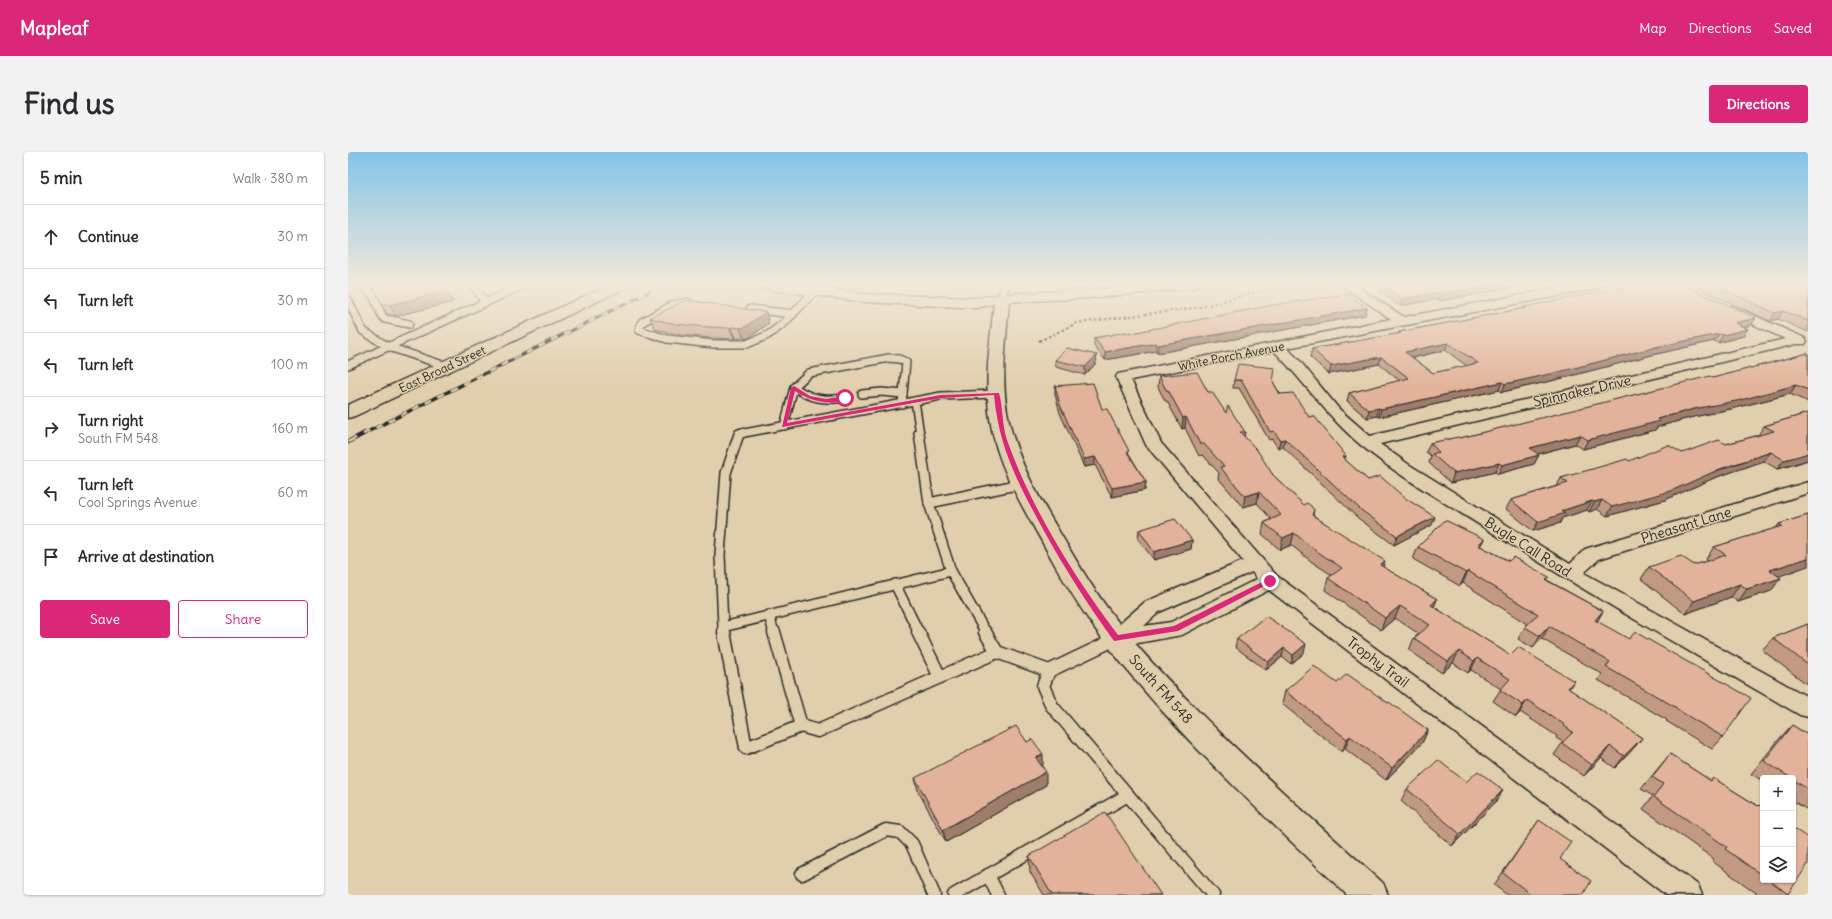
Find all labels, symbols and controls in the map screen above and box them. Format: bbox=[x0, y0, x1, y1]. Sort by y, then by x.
text: Mapleaf bbox=[20, 16, 89, 40]
text: Map bbox=[1639, 19, 1666, 37]
text: Directions bbox=[1688, 19, 1752, 37]
text: Saved bbox=[1774, 19, 1812, 37]
button: Directions bbox=[1709, 85, 1808, 123]
text: Find us bbox=[24, 86, 115, 122]
text: 5 min bbox=[40, 167, 82, 189]
text: Walk · 380 m bbox=[233, 170, 308, 187]
icon: ahead bbox=[40, 226, 62, 248]
text: Continue bbox=[78, 227, 139, 246]
text: 30 m bbox=[278, 228, 308, 245]
icon: left bbox=[40, 290, 62, 312]
text: Turn left bbox=[78, 291, 133, 310]
text: 30 m bbox=[278, 292, 308, 309]
street label: White Porch Avenue bbox=[1176, 338, 1286, 374]
street label: East Broad Street bbox=[396, 342, 488, 396]
icon: left bbox=[40, 354, 62, 376]
text: Turn left bbox=[78, 355, 133, 374]
text: 100 m bbox=[271, 356, 308, 373]
street label: Spinnaker Drive bbox=[1531, 371, 1633, 411]
route start bbox=[836, 389, 854, 407]
text: Turn right bbox=[78, 411, 143, 430]
icon: right bbox=[40, 418, 62, 440]
text: 160 m bbox=[272, 420, 308, 437]
text: South FM 548 bbox=[78, 430, 159, 447]
text: Turn left bbox=[78, 475, 133, 494]
icon: left bbox=[40, 482, 62, 504]
text: 60 m bbox=[277, 484, 308, 501]
text: Cool Springs Avenue bbox=[78, 494, 197, 511]
street label: Pheasant Lane bbox=[1639, 503, 1733, 547]
street label: Bugle Call Road bbox=[1481, 513, 1575, 581]
icon: arrive bbox=[40, 546, 62, 568]
text: Arrive at destination bbox=[78, 547, 214, 566]
route end bbox=[1261, 572, 1279, 590]
button: Save bbox=[40, 600, 170, 638]
button: Share bbox=[178, 600, 308, 638]
street label: Trophy Trail bbox=[1343, 633, 1413, 691]
street label: South FM 548 bbox=[1125, 651, 1197, 727]
map controls bbox=[1760, 775, 1796, 883]
button: + bbox=[1760, 775, 1796, 811]
button: − bbox=[1760, 811, 1796, 847]
button: layers bbox=[1760, 847, 1796, 883]

